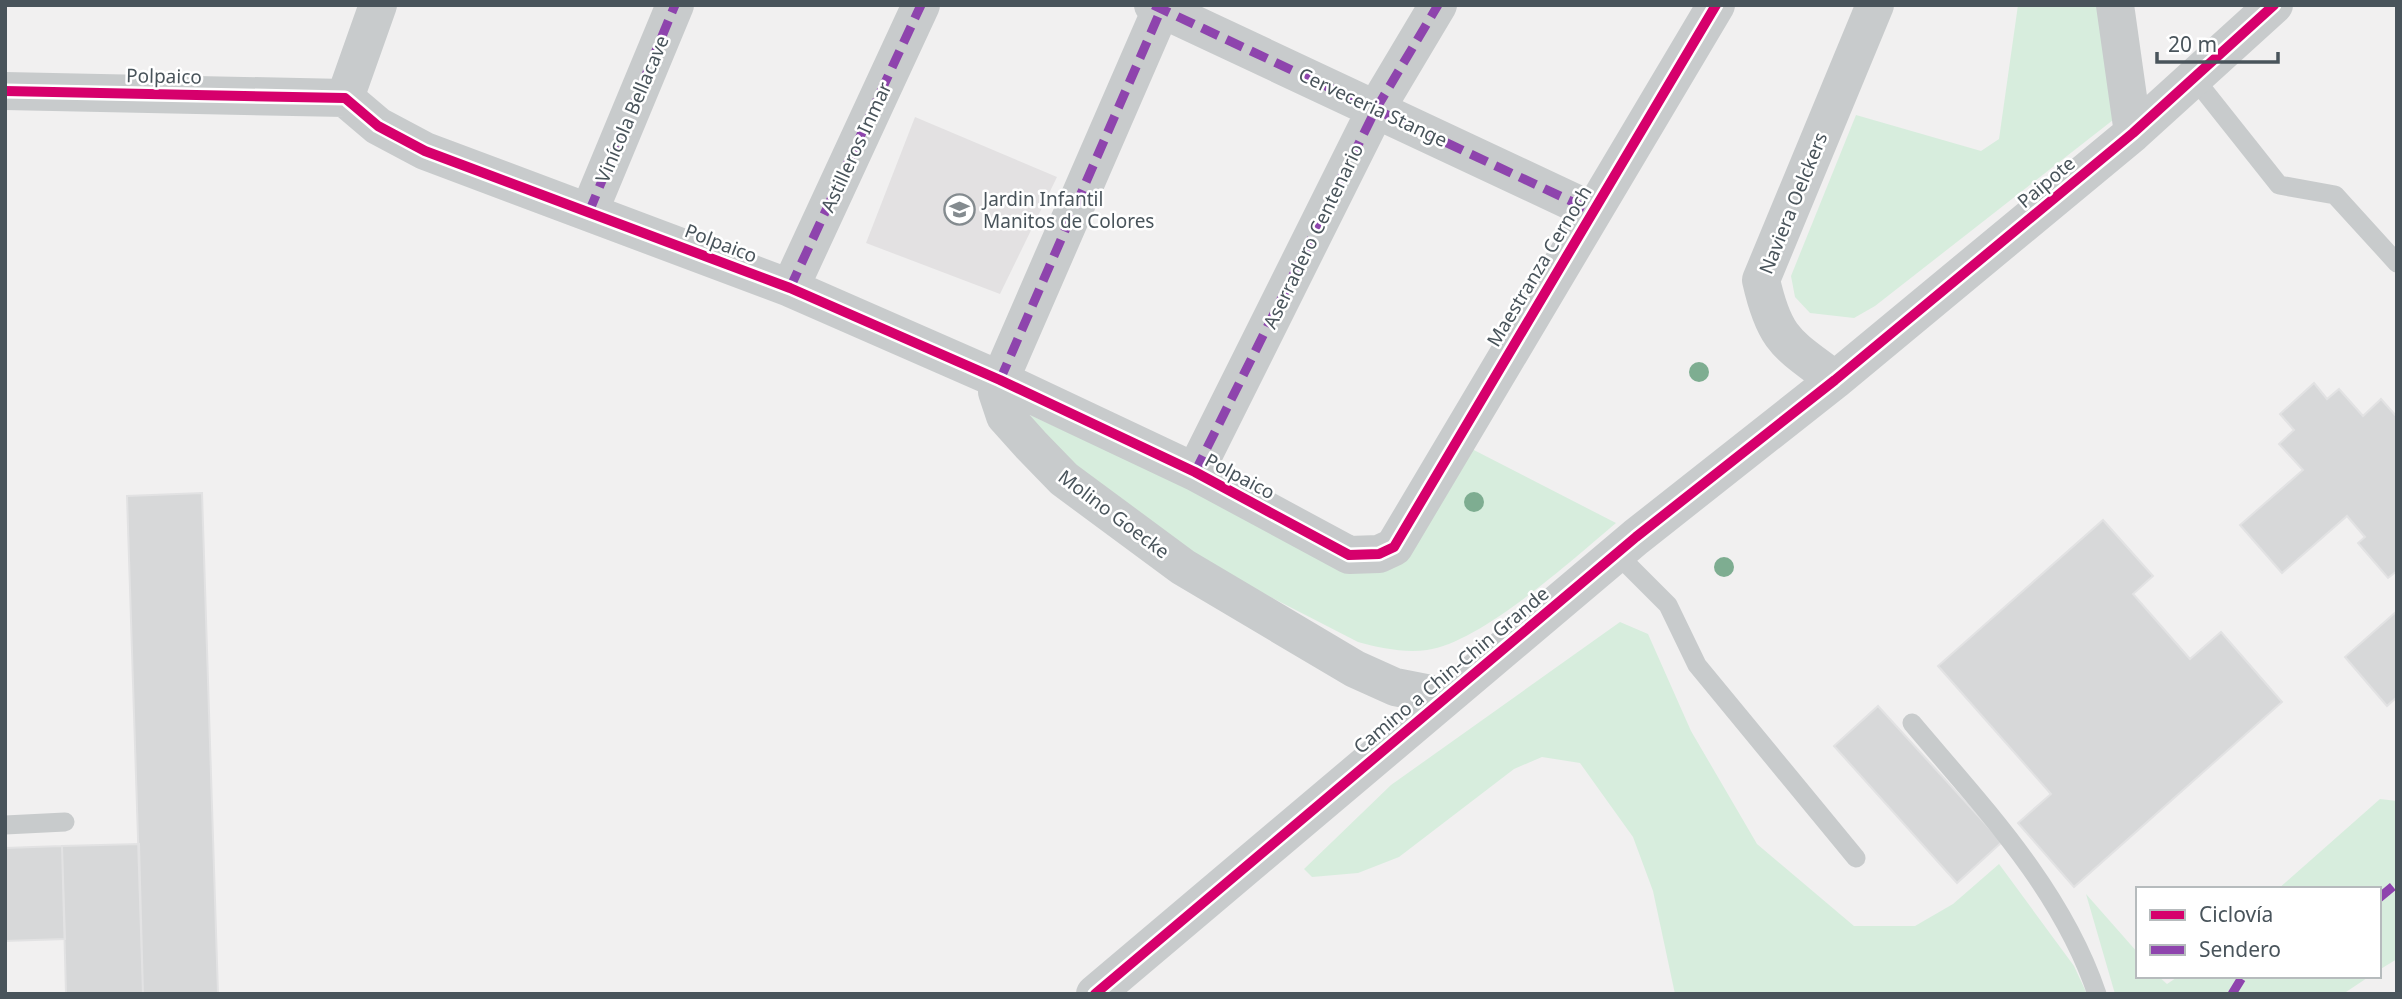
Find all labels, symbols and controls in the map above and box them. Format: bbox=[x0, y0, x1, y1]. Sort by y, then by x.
scale bar bbox=[2157, 21, 2278, 65]
text: 20 m bbox=[2168, 30, 2217, 58]
street label: Vinícola Bellacave bbox=[589, 31, 675, 187]
street label: Cerveceria Stange bbox=[1294, 61, 1452, 153]
street label: Polpaico bbox=[126, 62, 202, 90]
street label: Astilleros Inmar bbox=[814, 77, 898, 216]
street label: Naviera Oelckers bbox=[1753, 128, 1833, 278]
street label: Aserradero Centenario bbox=[1257, 139, 1369, 333]
street label: Paipote bbox=[2012, 150, 2080, 214]
street label: Maestranza Cernoch bbox=[1481, 181, 1597, 351]
place label: Jardin Infantil Manitos de Colores bbox=[981, 186, 1154, 234]
school or university icon: Jardin Infantil Manitos de Colores bbox=[943, 193, 977, 227]
street label: Polpaico bbox=[681, 217, 761, 269]
street label: Polpaico bbox=[1200, 447, 1280, 505]
street label: Molino Goecke bbox=[1053, 464, 1175, 564]
street label: Camino a Chin-Chin Grande bbox=[1348, 581, 1554, 759]
legend bbox=[2136, 887, 2381, 978]
text: Ciclovía bbox=[2199, 900, 2273, 928]
text: Sendero bbox=[2199, 935, 2281, 963]

